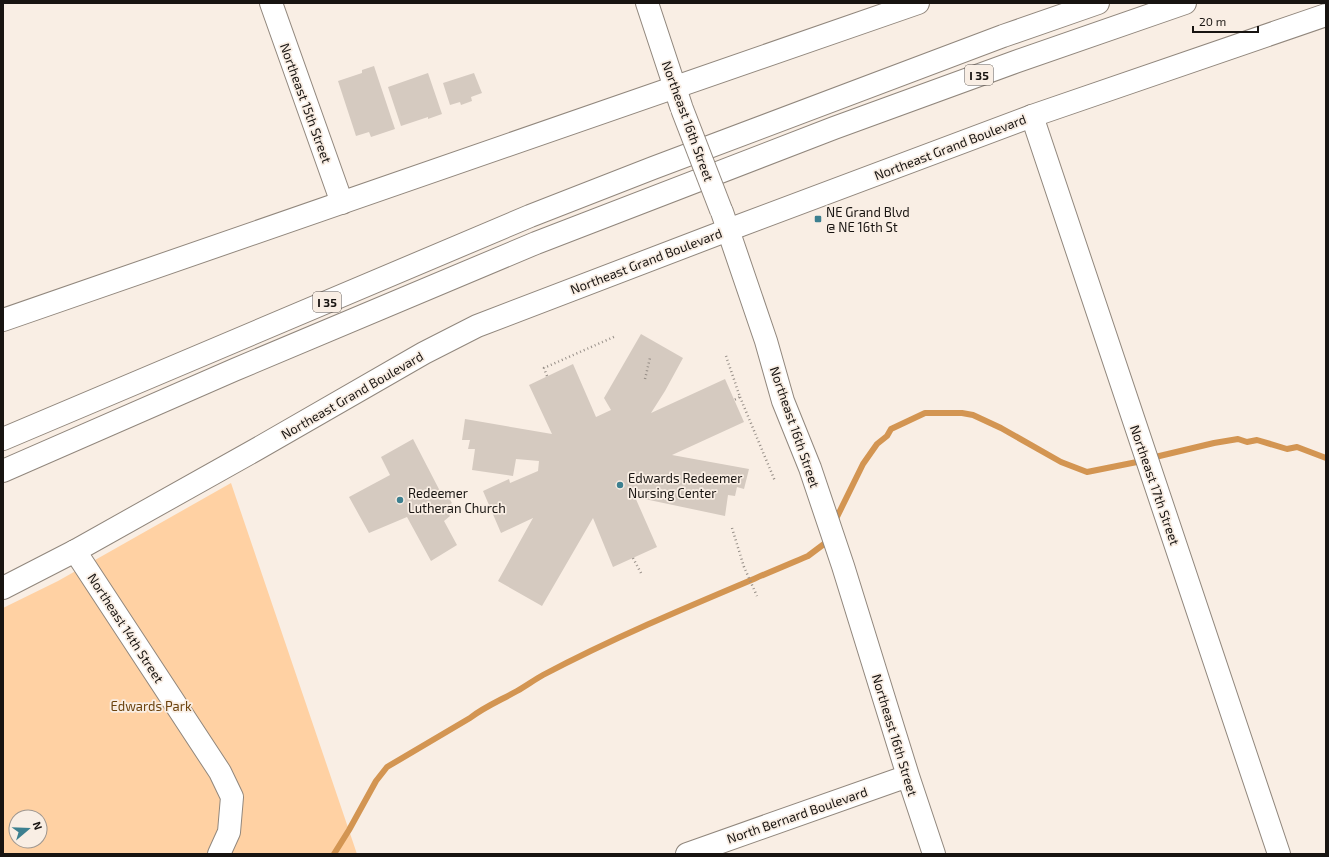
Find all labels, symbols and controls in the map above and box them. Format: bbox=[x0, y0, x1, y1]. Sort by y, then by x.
scale bar bbox=[1193, 8, 1258, 34]
text: 20 m bbox=[1199, 14, 1226, 28]
street label: Northeast 15th Street bbox=[277, 41, 335, 165]
street label: Northeast 16th Street bbox=[659, 59, 717, 183]
road number: I 35 bbox=[965, 65, 993, 85]
street label: Northeast Grand Boulevard bbox=[872, 111, 1028, 183]
place label: NE Grand Blvd @ NE 16th St bbox=[826, 204, 910, 235]
marker: NE Grand Blvd @ NE 16th St bbox=[813, 214, 823, 224]
street label: Northeast Grand Boulevard bbox=[568, 225, 724, 297]
road number: I 35 bbox=[313, 292, 341, 312]
street label: Northeast Grand Boulevard bbox=[278, 348, 426, 442]
street label: Northeast 16th Street bbox=[767, 364, 823, 490]
street label: Northeast 17th Street bbox=[1127, 423, 1183, 547]
place label: Edwards Redeemer Nursing Center bbox=[628, 470, 743, 501]
marker: Edwards Redeemer Nursing Center bbox=[615, 480, 625, 490]
place label: Redeemer Lutheran Church bbox=[408, 485, 506, 516]
marker: Redeemer Lutheran Church bbox=[395, 495, 405, 505]
street label: Northeast 14th Street bbox=[85, 570, 167, 686]
street label: Northeast 16th Street bbox=[869, 672, 921, 798]
park label: Edwards Park bbox=[110, 698, 192, 714]
street label: North Bernard Boulevard bbox=[725, 783, 869, 847]
north arrow bbox=[8, 809, 48, 849]
text: N bbox=[30, 820, 45, 832]

